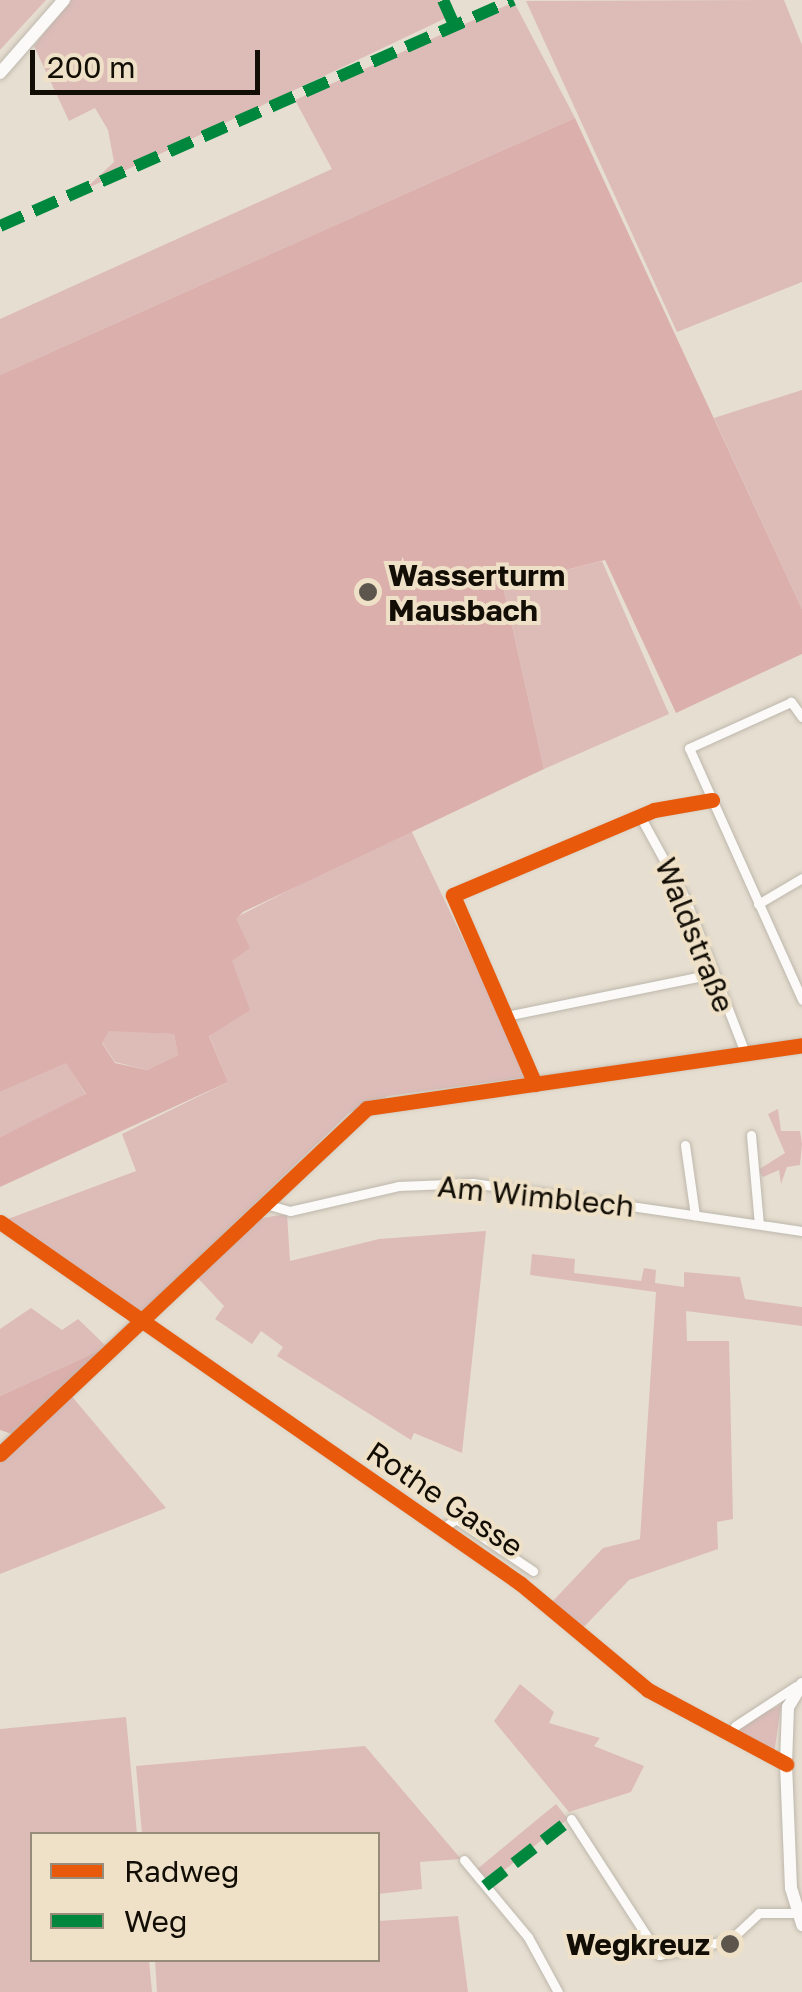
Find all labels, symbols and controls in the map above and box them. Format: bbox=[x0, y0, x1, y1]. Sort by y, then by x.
scale bar bbox=[35, 30, 265, 92]
text: 200 m bbox=[47, 49, 136, 85]
place label: Wasserturm Mausbach bbox=[388, 557, 565, 628]
marker: Wasserturm Mausbach bbox=[357, 581, 379, 603]
street label: Waldstraße bbox=[648, 853, 742, 1017]
street label: Am Wimblech bbox=[436, 1168, 636, 1224]
street label: Rothe Gasse bbox=[360, 1434, 530, 1564]
legend bbox=[30, 1832, 380, 1962]
text: Radweg bbox=[124, 1853, 239, 1889]
text: Weg bbox=[124, 1903, 187, 1939]
place label: Wegkreuz bbox=[566, 1926, 710, 1962]
marker: Wegkreuz bbox=[719, 1933, 741, 1955]

